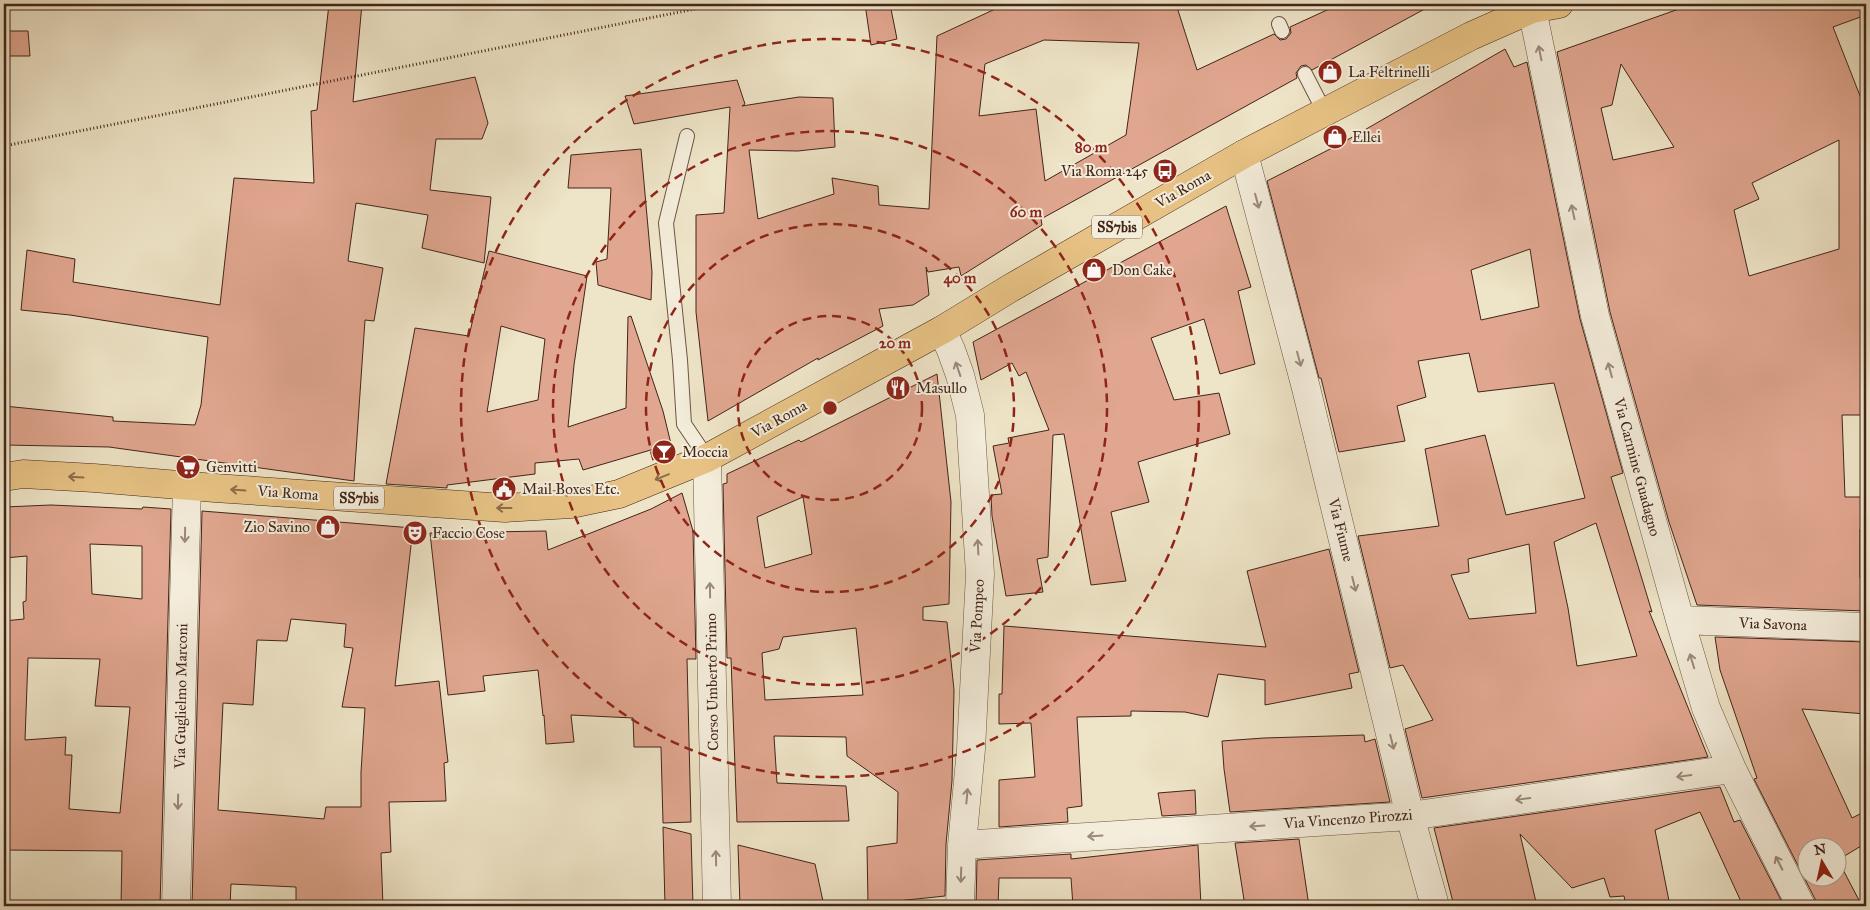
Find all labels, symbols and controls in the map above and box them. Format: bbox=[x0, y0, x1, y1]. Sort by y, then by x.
one-way arrow bbox=[1534, 45, 1544, 61]
shop icon: La Feltrinelli bbox=[1317, 59, 1343, 85]
place label: La Feltrinelli bbox=[1348, 63, 1430, 81]
shop icon: Ellei bbox=[1322, 124, 1348, 150]
place label: Ellei bbox=[1352, 128, 1381, 146]
text: 80 m bbox=[1075, 138, 1108, 156]
bus stop icon: Via Roma 245 bbox=[1152, 158, 1178, 184]
place label: Via Roma 245 bbox=[1060, 162, 1148, 180]
street label: Via Roma bbox=[1151, 166, 1215, 213]
one-way arrow bbox=[1253, 193, 1262, 209]
text: 60 m bbox=[1010, 203, 1043, 221]
one-way arrow bbox=[1568, 204, 1577, 220]
road number: SS7bis bbox=[1092, 216, 1142, 238]
shop icon: Don Cake bbox=[1081, 257, 1107, 283]
place label: Don Cake bbox=[1112, 261, 1173, 279]
text: 40 m bbox=[944, 269, 977, 288]
text: 20 m bbox=[879, 334, 911, 352]
one-way arrow bbox=[1294, 350, 1304, 366]
one-way arrow bbox=[952, 361, 962, 377]
one-way arrow bbox=[1605, 362, 1615, 378]
restaurant icon: Masullo bbox=[885, 375, 911, 401]
place label: Masullo bbox=[916, 379, 967, 397]
street label: Via Carmine Guadagno bbox=[1610, 395, 1664, 538]
street label: Via Roma bbox=[747, 396, 811, 442]
centre of rings bbox=[821, 399, 839, 417]
bar icon: Moccia bbox=[651, 439, 677, 465]
place label: Moccia bbox=[682, 443, 729, 461]
supermarket icon: Genvitti bbox=[175, 454, 201, 480]
place label: Genvitti bbox=[206, 458, 257, 476]
one-way arrow bbox=[68, 472, 84, 481]
one-way arrow bbox=[655, 472, 670, 482]
public building icon: Mail Boxes Etc. bbox=[491, 476, 517, 502]
place label: Mail Boxes Etc. bbox=[522, 480, 620, 498]
street label: Via Roma bbox=[256, 482, 320, 504]
one-way arrow bbox=[230, 485, 246, 494]
road number: SS7bis bbox=[334, 486, 384, 509]
street label: Via Fiume bbox=[1324, 495, 1358, 564]
one-way arrow bbox=[497, 503, 513, 513]
shop icon: Zio Savino bbox=[315, 514, 341, 540]
place label: Zio Savino bbox=[244, 518, 310, 536]
theatre icon: Faccio Cose bbox=[402, 520, 428, 546]
place label: Faccio Cose bbox=[432, 524, 505, 542]
one-way arrow bbox=[181, 526, 190, 542]
one-way arrow bbox=[973, 539, 982, 555]
one-way arrow bbox=[1350, 576, 1359, 592]
street label: Via Pompeo bbox=[966, 578, 988, 654]
one-way arrow bbox=[705, 582, 715, 598]
street label: Corso Umberto Primo bbox=[702, 613, 722, 751]
street label: Via Savona bbox=[1738, 614, 1808, 634]
street label: Via Guglielmo Marconi bbox=[171, 623, 191, 770]
one-way arrow bbox=[1686, 653, 1696, 669]
one-way arrow bbox=[1388, 734, 1397, 750]
one-way arrow bbox=[1676, 771, 1692, 781]
one-way arrow bbox=[962, 788, 972, 804]
one-way arrow bbox=[174, 794, 183, 810]
one-way arrow bbox=[1515, 795, 1531, 805]
street label: Via Vincenzo Pirozzi bbox=[1282, 806, 1413, 833]
one-way arrow bbox=[1249, 821, 1265, 830]
one-way arrow bbox=[1087, 832, 1103, 841]
north arrow bbox=[1798, 838, 1848, 888]
text: N bbox=[1813, 840, 1827, 859]
one-way arrow bbox=[711, 850, 721, 866]
one-way arrow bbox=[1774, 856, 1783, 871]
one-way arrow bbox=[956, 867, 966, 883]

